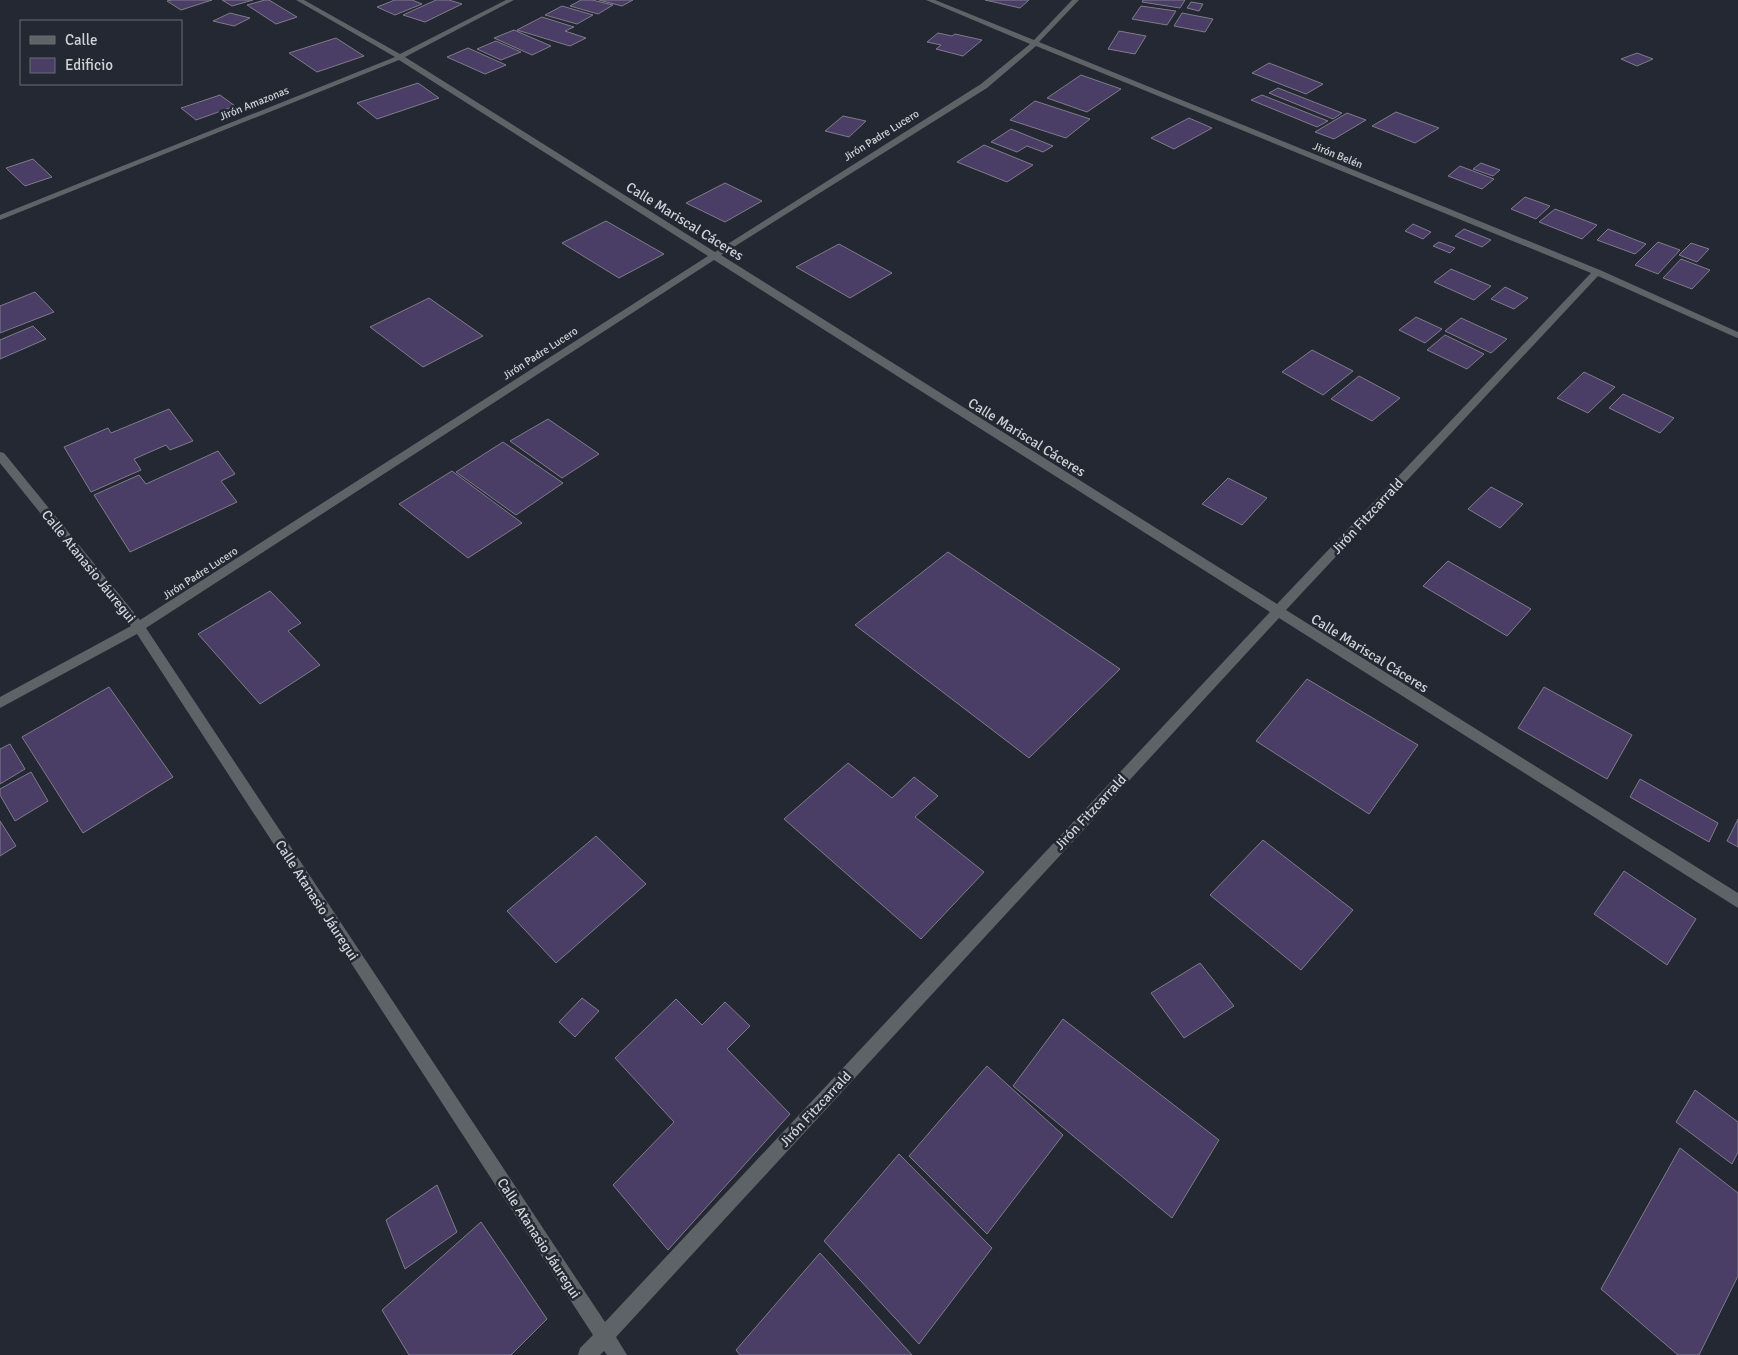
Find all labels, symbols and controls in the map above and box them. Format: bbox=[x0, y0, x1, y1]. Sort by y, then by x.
legend bbox=[20, 20, 182, 85]
text: Calle bbox=[65, 31, 98, 49]
text: Edificio bbox=[65, 56, 113, 74]
street label: Jirón Amazonas bbox=[218, 84, 291, 123]
street label: Jirón Padre Lucero bbox=[841, 107, 922, 164]
street label: Jirón Belén bbox=[1311, 140, 1365, 171]
street label: Calle Mariscal Cáceres bbox=[623, 178, 746, 264]
street label: Jirón Padre Lucero bbox=[500, 324, 580, 382]
street label: Calle Mariscal Cáceres bbox=[965, 394, 1088, 480]
street label: Jirón Fitzcarrald bbox=[1328, 475, 1407, 558]
street label: Calle Atanasio Jáuregui bbox=[38, 506, 139, 626]
street label: Jirón Padre Lucero bbox=[160, 544, 240, 602]
street label: Calle Mariscal Cáceres bbox=[1308, 610, 1431, 696]
street label: Jirón Fitzcarrald bbox=[1051, 771, 1130, 854]
street label: Calle Atanasio Jáuregui bbox=[271, 837, 362, 964]
street label: Jirón Fitzcarrald bbox=[776, 1068, 855, 1151]
street label: Calle Atanasio Jáuregui bbox=[493, 1175, 584, 1302]

